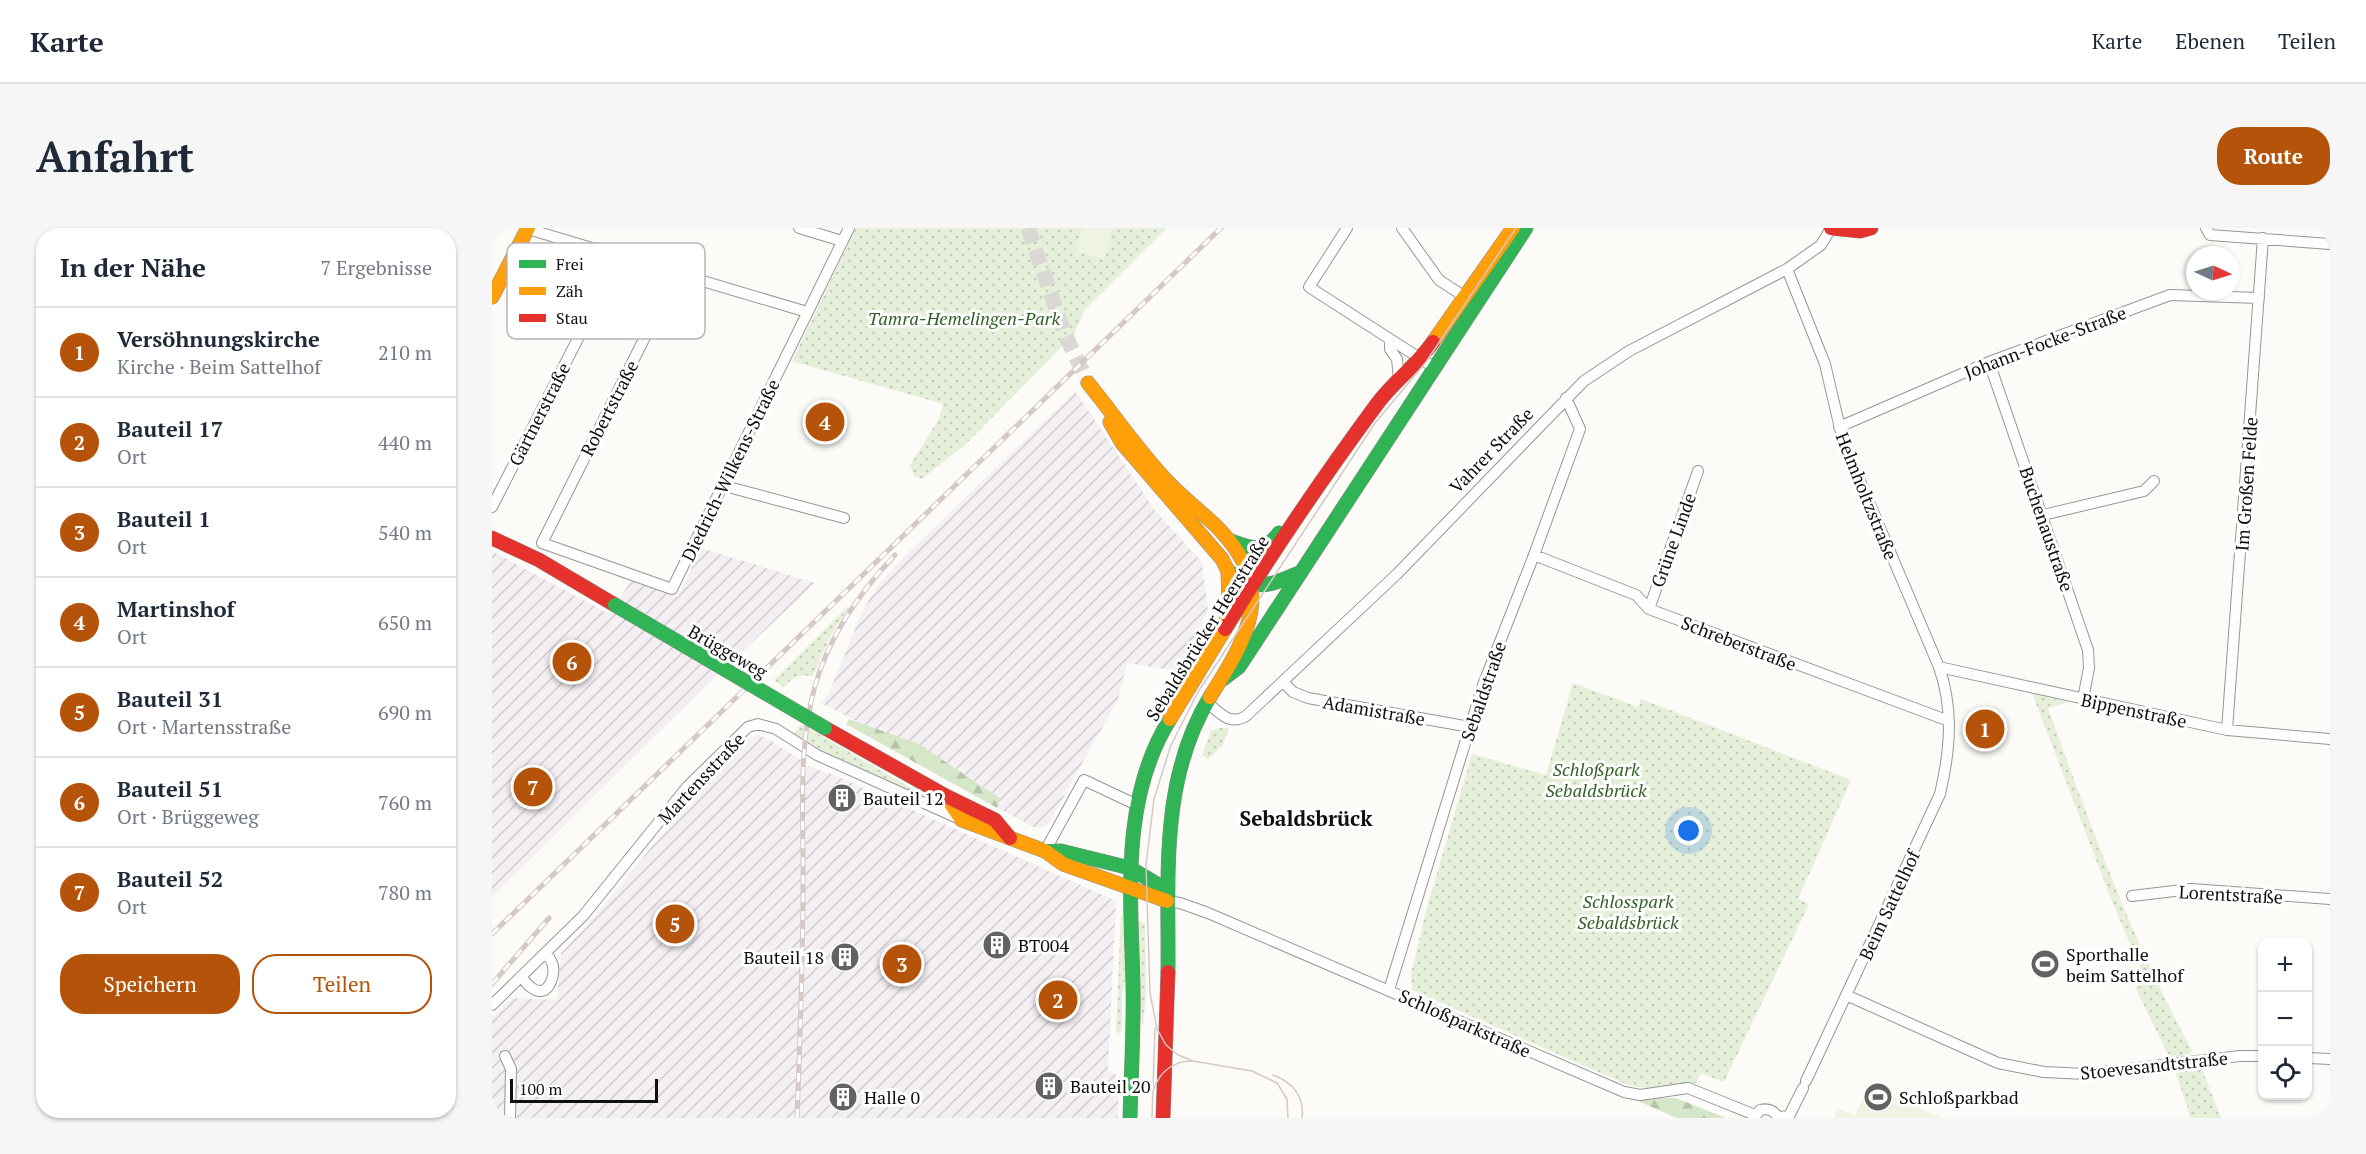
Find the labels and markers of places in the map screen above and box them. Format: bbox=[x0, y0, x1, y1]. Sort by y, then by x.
pin: 4 bbox=[806, 400, 844, 444]
pin: 6 bbox=[552, 640, 592, 684]
pin: 1 bbox=[1966, 706, 2004, 752]
pin: 7 bbox=[514, 764, 552, 810]
building icon: Bauteil 12 bbox=[826, 782, 858, 814]
place label: Bauteil 12 bbox=[863, 786, 944, 810]
pin: 5 bbox=[656, 902, 694, 946]
building icon: BT004 bbox=[981, 929, 1013, 961]
place label: BT004 bbox=[1018, 933, 1069, 957]
building icon: Bauteil 18 bbox=[829, 941, 861, 973]
pin: 3 bbox=[882, 942, 922, 986]
place label: Sporthalle beim Sattelhof bbox=[2066, 942, 2185, 987]
place label: Bauteil 18 bbox=[743, 945, 824, 969]
sports icon: Sporthalle beim Sattelhof bbox=[2029, 948, 2061, 980]
pin: 2 bbox=[1038, 978, 1078, 1022]
building icon: Bauteil 20 bbox=[1033, 1070, 1065, 1102]
place label: Bauteil 20 bbox=[1070, 1074, 1151, 1098]
building icon: Halle 0 bbox=[827, 1081, 859, 1113]
sports icon: Schloßparkbad bbox=[1862, 1081, 1894, 1113]
place label: Halle 0 bbox=[864, 1085, 920, 1109]
place label: Schloßparkbad bbox=[1899, 1085, 2019, 1109]

